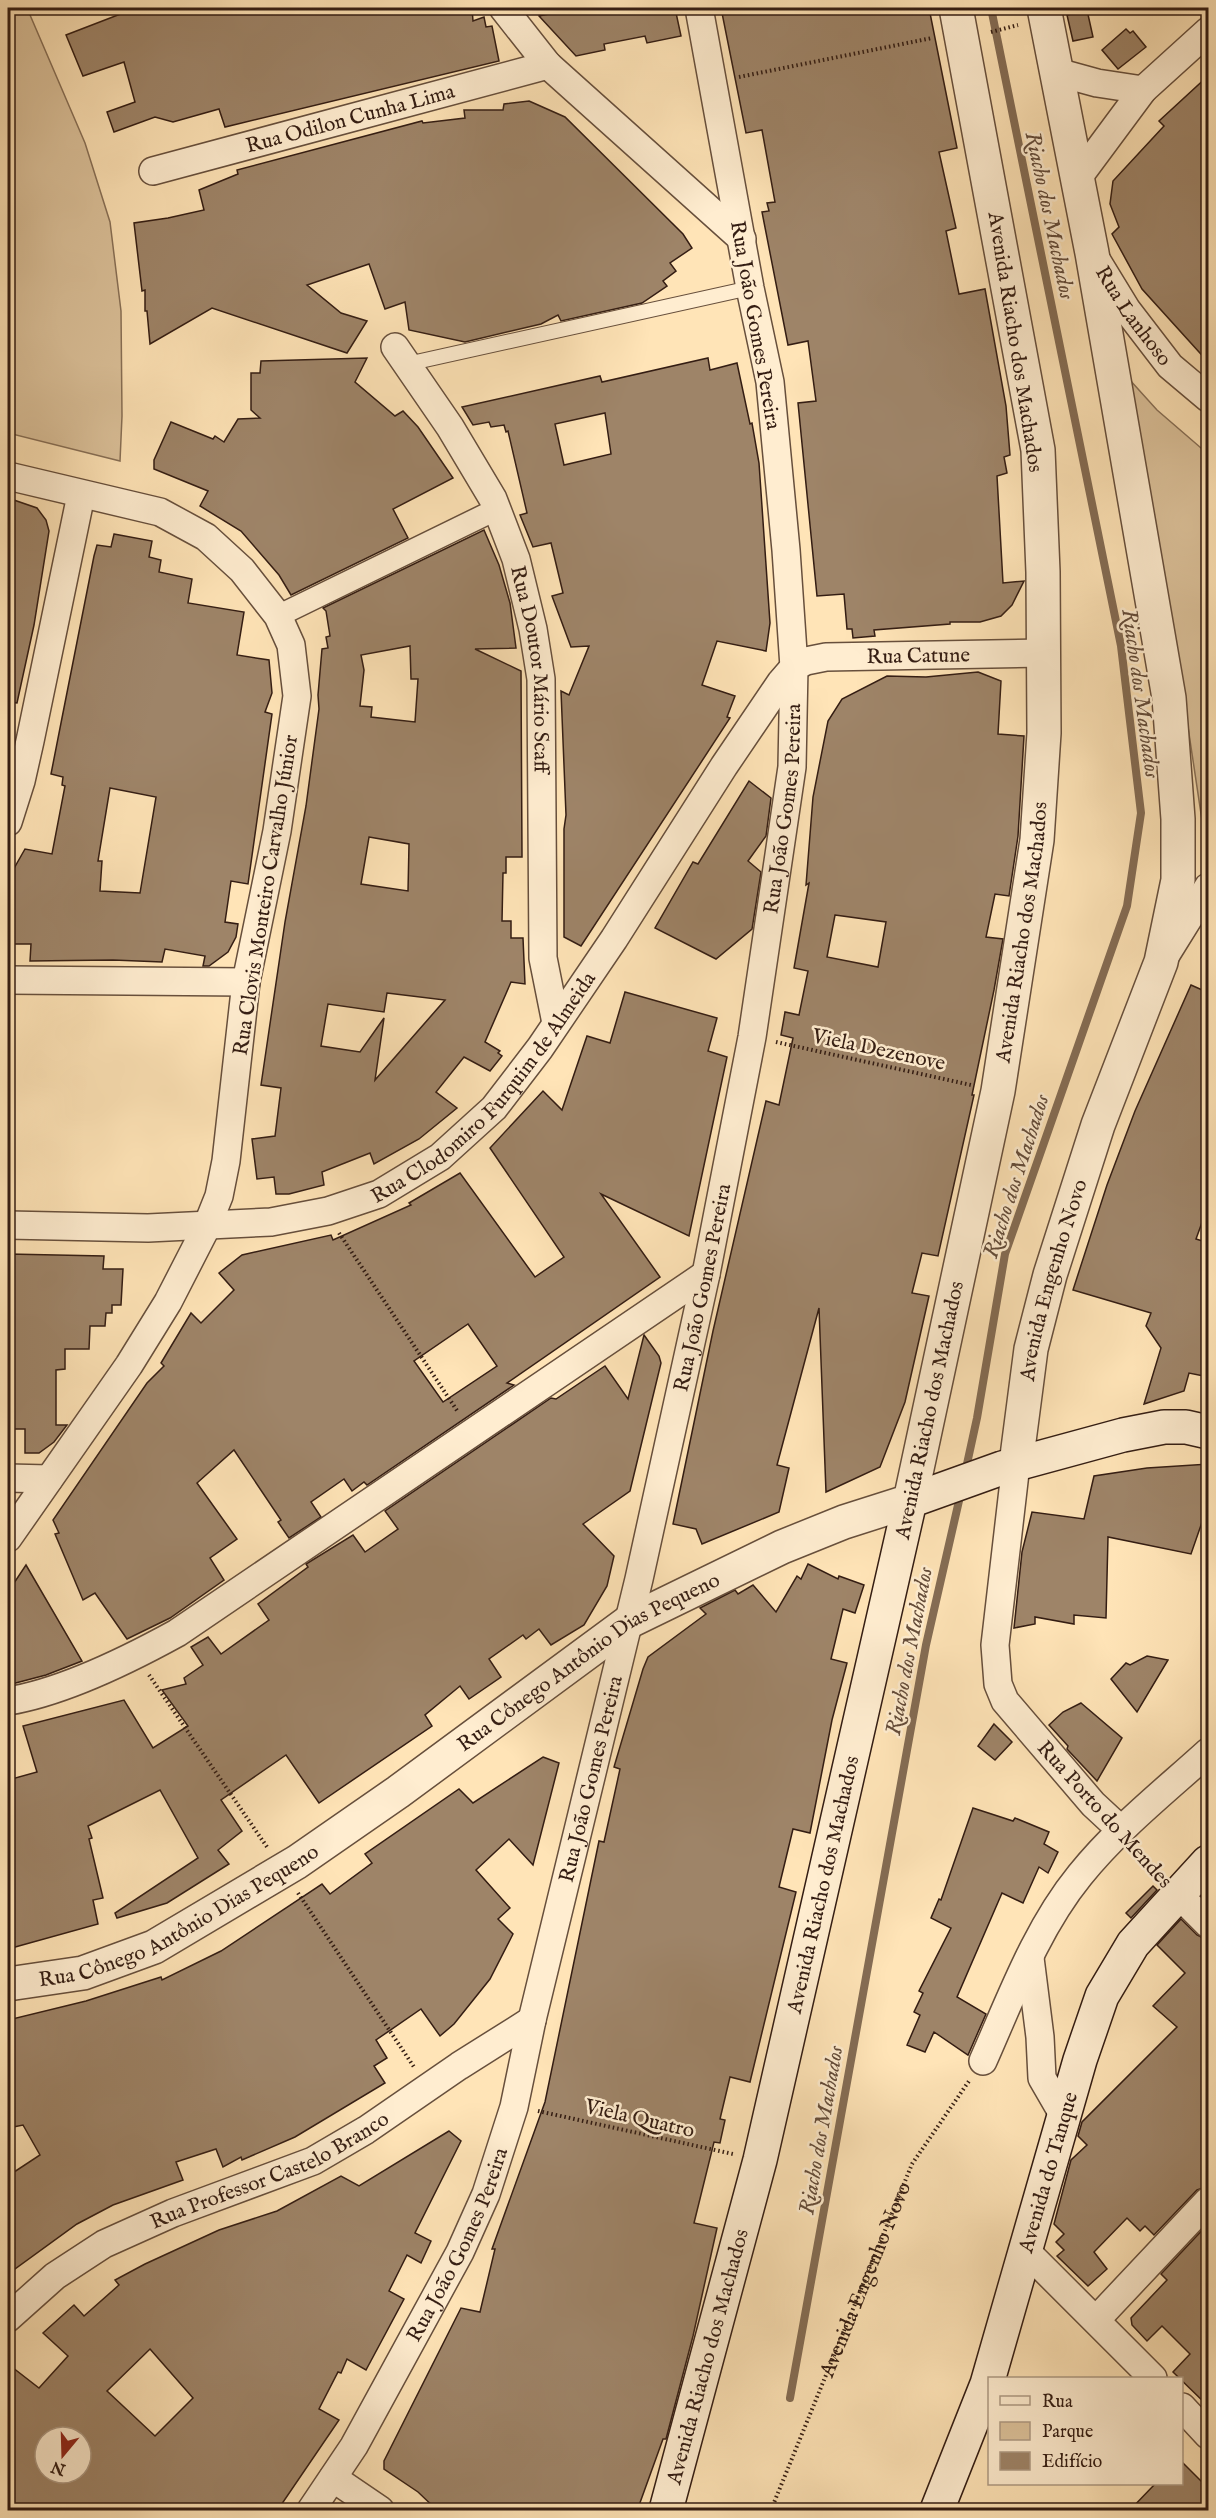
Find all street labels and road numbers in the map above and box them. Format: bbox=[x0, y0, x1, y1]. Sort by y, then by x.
street label: Rua Odilon Cunha Lima bbox=[243, 78, 459, 161]
street label: Avenida Riacho dos Machados bbox=[980, 209, 1048, 474]
street label: Rua João Gomes Pereira bbox=[723, 219, 786, 433]
street label: Rua Lanhoso bbox=[1088, 261, 1177, 372]
street label: Rua Doutor Mário Scaff bbox=[503, 563, 554, 775]
street label: Rua Catune bbox=[866, 642, 971, 671]
street label: Rua João Gomes Pereira bbox=[758, 702, 808, 916]
street label: Rua Clovis Monteiro Carvalho Júnior bbox=[228, 733, 305, 1058]
street label: Avenida Riacho dos Machados bbox=[990, 801, 1054, 1066]
street label: Rua Clodomiro Furquim de Almeida bbox=[366, 966, 603, 1211]
street label: Viela Dezenove bbox=[809, 1023, 948, 1078]
street label: Avenida Engenho Novo bbox=[1015, 1176, 1095, 1384]
street label: Rua João Gomes Pereira bbox=[669, 1181, 738, 1394]
street label: Avenida Riacho dos Machados bbox=[890, 1279, 971, 1543]
street label: Rua Cônego Antônio Dias Pequeno bbox=[452, 1567, 725, 1759]
street label: Rua João Gomes Pereira bbox=[554, 1672, 630, 1885]
street label: Rua Porto do Mendes bbox=[1030, 1735, 1177, 1895]
street label: Avenida Riacho dos Machados bbox=[782, 1753, 867, 2017]
street label: Rua Cônego Antônio Dias Pequeno bbox=[37, 1839, 325, 1994]
street label: Avenida do Tanque bbox=[1013, 2089, 1085, 2257]
street label: Viela Quatro bbox=[581, 2094, 697, 2145]
street label: Rua Professor Castelo Branco bbox=[146, 2106, 395, 2236]
street label: Rua João Gomes Pereira bbox=[401, 2144, 515, 2347]
street label: Avenida Engenho Novo bbox=[814, 2178, 918, 2382]
street label: Avenida Riacho dos Machados bbox=[661, 2226, 756, 2488]

